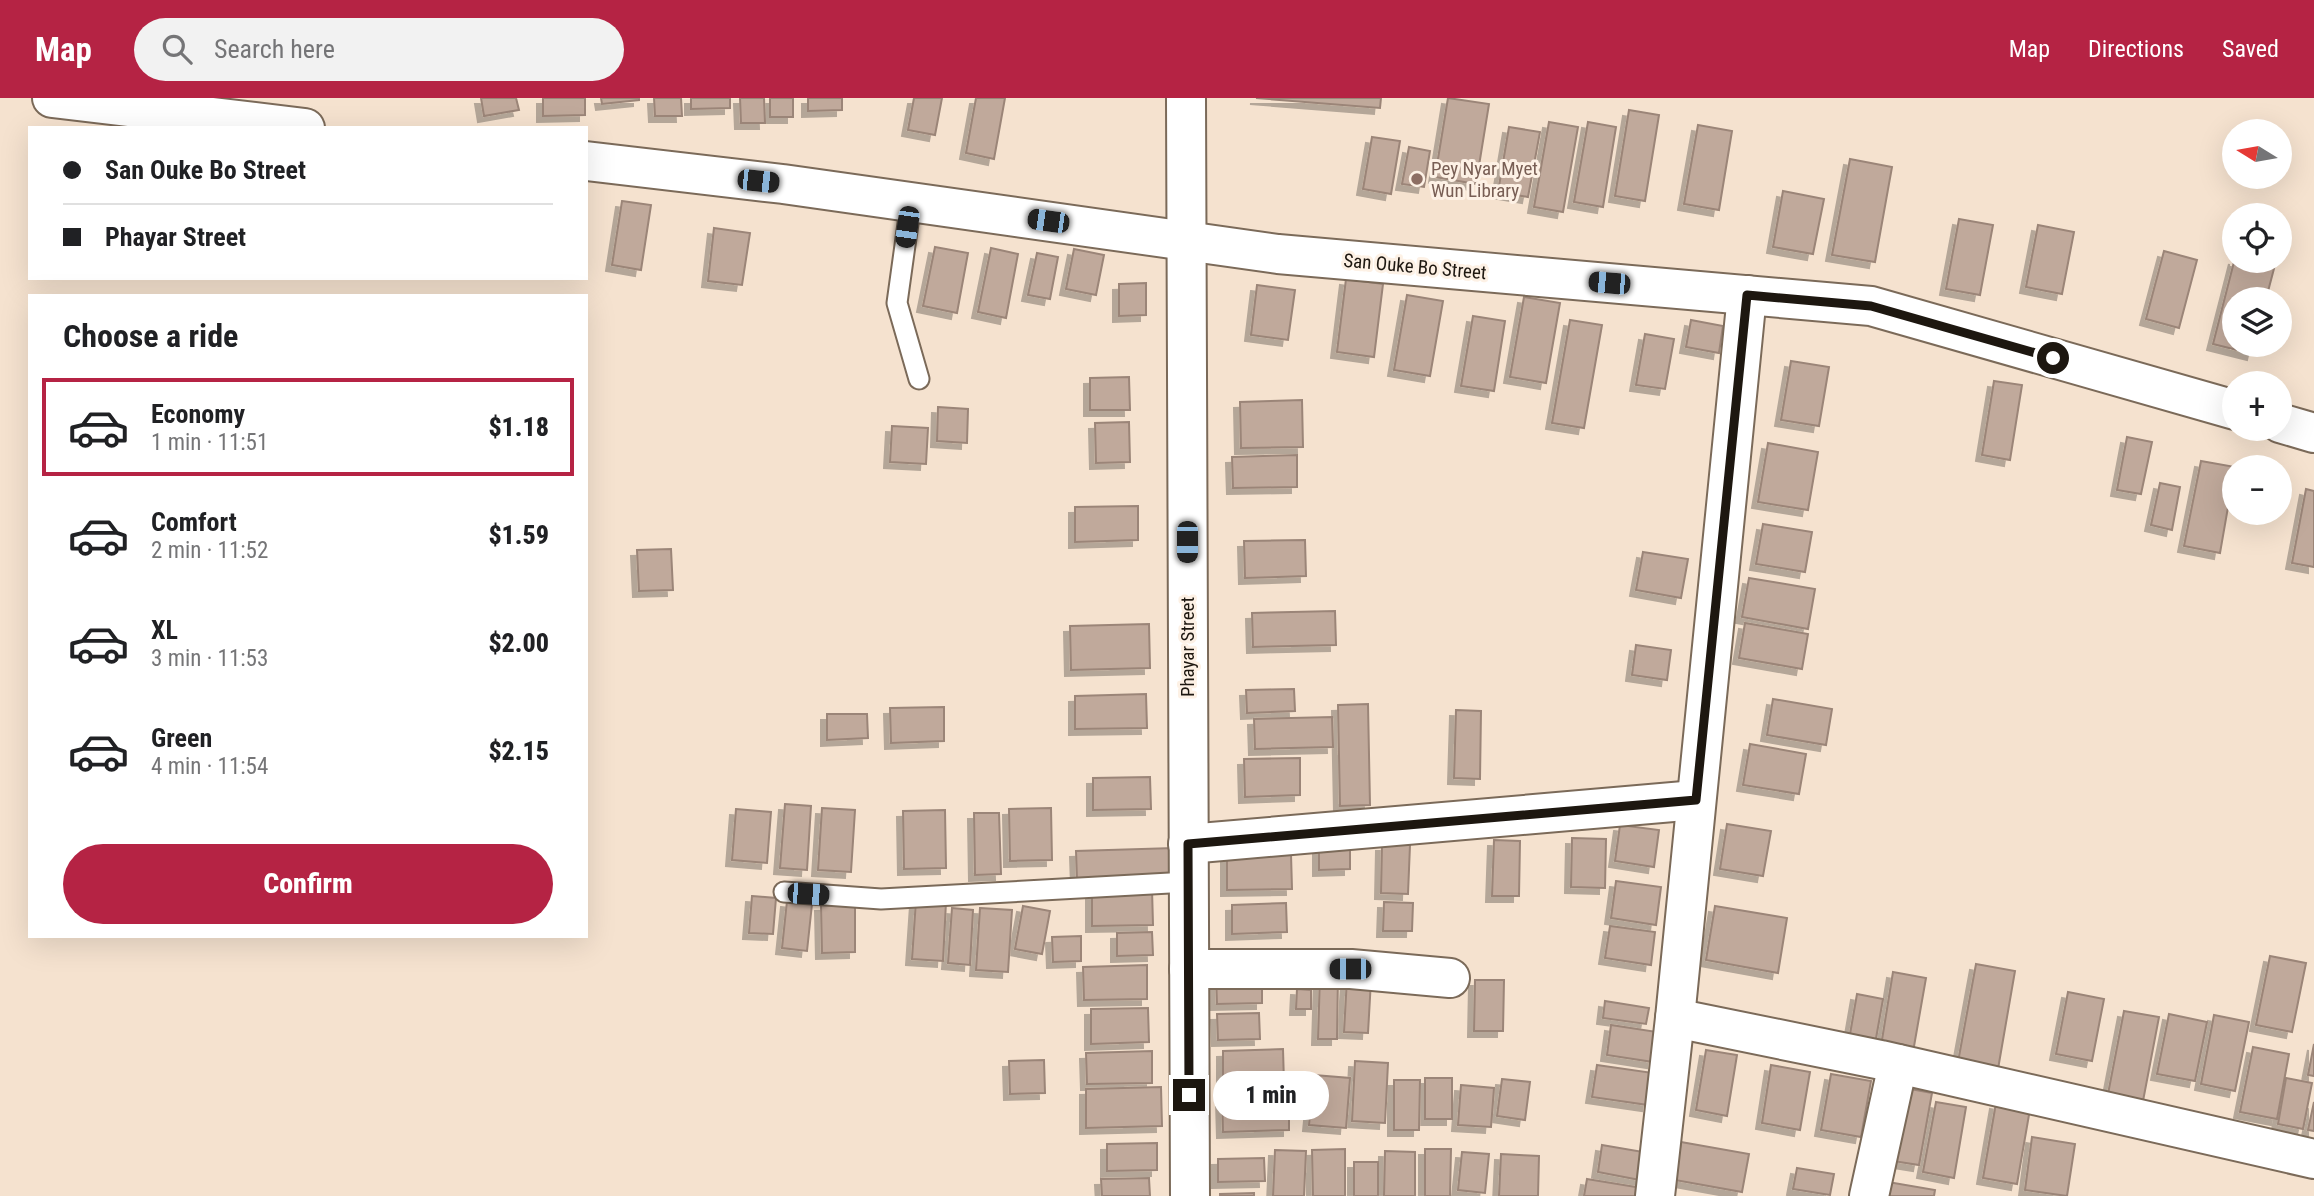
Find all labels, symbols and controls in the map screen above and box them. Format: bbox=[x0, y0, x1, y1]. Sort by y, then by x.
search box bbox=[134, 18, 624, 81]
text: Map bbox=[35, 30, 92, 69]
icon: search bbox=[158, 30, 196, 68]
text: Search here bbox=[214, 34, 335, 64]
text: Map bbox=[2009, 35, 2050, 63]
text: Directions bbox=[2088, 35, 2184, 63]
text: Saved bbox=[2222, 35, 2279, 63]
north arrow bbox=[2222, 119, 2292, 189]
map controls bbox=[2222, 119, 2292, 525]
text: San Ouke Bo Street bbox=[105, 155, 306, 185]
place label: Pey Nyar Myet Wun Library bbox=[1431, 157, 1538, 202]
car bbox=[737, 168, 780, 194]
marker: Pey Nyar Myet Wun Library bbox=[1409, 171, 1425, 187]
button: locate bbox=[2222, 203, 2292, 273]
car bbox=[894, 205, 921, 249]
car bbox=[1026, 208, 1071, 234]
text: Phayar Street bbox=[105, 222, 246, 252]
street label: San Ouke Bo Street bbox=[1342, 249, 1487, 284]
car bbox=[1588, 271, 1631, 295]
button: layers bbox=[2222, 287, 2292, 357]
text: Choose a ride bbox=[63, 317, 238, 355]
route start bbox=[2037, 342, 2069, 374]
button: + bbox=[2222, 371, 2292, 441]
icon: car bbox=[67, 396, 130, 459]
text: Economy bbox=[151, 399, 245, 429]
text: $1.18 bbox=[488, 412, 549, 442]
text: 1 min · 11:51 bbox=[151, 429, 268, 456]
button: − bbox=[2222, 455, 2292, 525]
icon: car bbox=[67, 504, 130, 567]
text: Comfort bbox=[151, 507, 237, 537]
text: $1.59 bbox=[488, 520, 549, 550]
car bbox=[1177, 521, 1198, 563]
text: 2 min · 11:52 bbox=[151, 537, 268, 564]
street label: Phayar Street bbox=[1176, 597, 1199, 697]
icon: car bbox=[67, 612, 130, 675]
text: XL bbox=[151, 615, 178, 645]
text: $2.00 bbox=[488, 628, 549, 658]
text: 3 min · 11:53 bbox=[151, 645, 268, 672]
icon: car bbox=[67, 720, 130, 783]
text: Green bbox=[151, 723, 212, 753]
text: $2.15 bbox=[488, 736, 549, 766]
text: 4 min · 11:54 bbox=[151, 753, 268, 780]
button: Confirm bbox=[63, 844, 553, 924]
car bbox=[787, 882, 830, 906]
car bbox=[1330, 959, 1372, 980]
callout: 1 min bbox=[1214, 1070, 1329, 1119]
route end bbox=[1173, 1079, 1205, 1111]
text: 1 min bbox=[1245, 1082, 1297, 1109]

